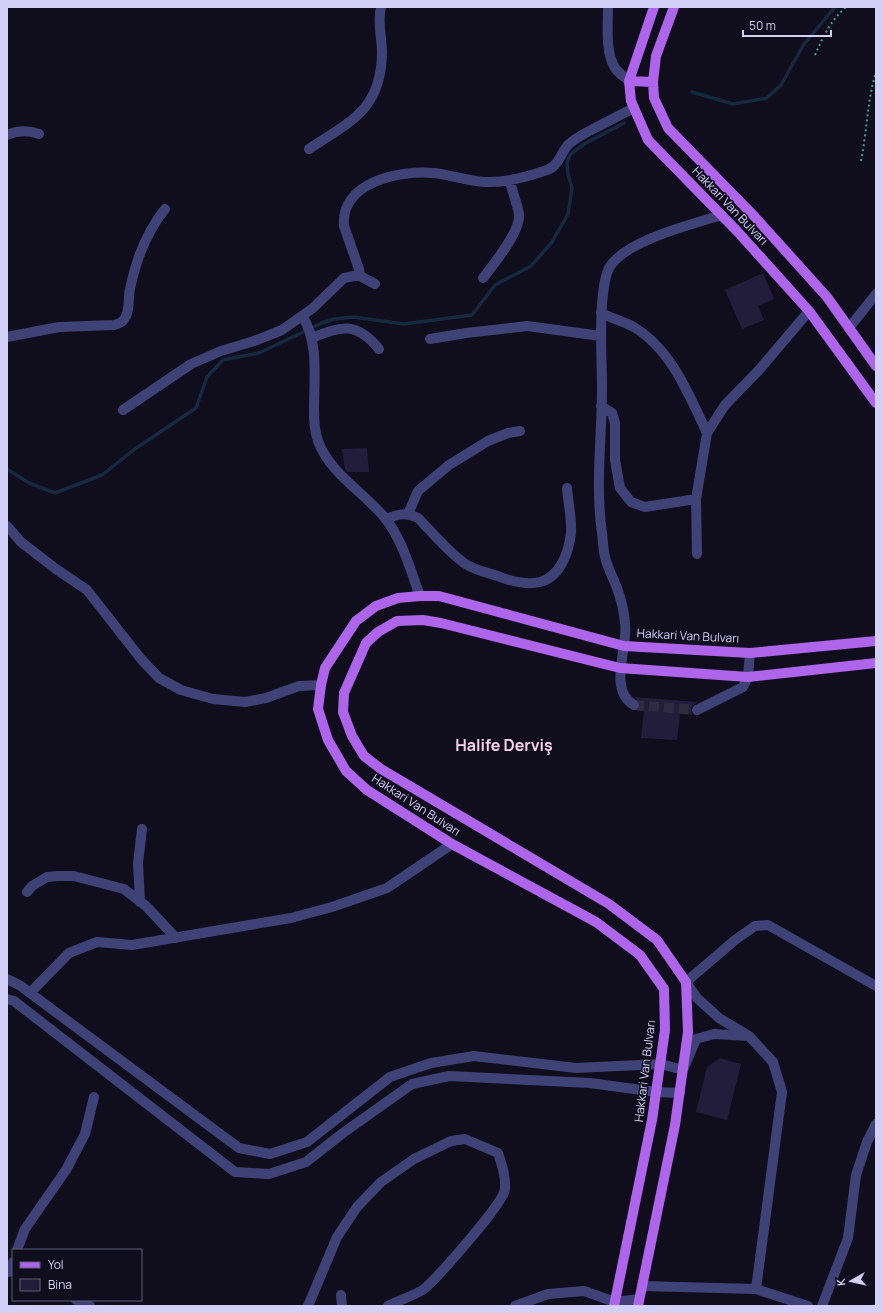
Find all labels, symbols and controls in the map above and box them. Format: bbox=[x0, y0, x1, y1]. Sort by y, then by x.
scale bar bbox=[743, 12, 831, 38]
text: 50 m bbox=[749, 17, 776, 34]
street label: Hakkari Van Bulvarı bbox=[689, 163, 772, 248]
street label: Hakkari Van Bulvarı bbox=[636, 624, 740, 647]
district label: Halife Derviş bbox=[455, 734, 553, 756]
street label: Hakkari Van Bulvarı bbox=[369, 769, 464, 840]
street label: Hakkari Van Bulvarı bbox=[630, 1019, 659, 1123]
legend bbox=[12, 1249, 142, 1301]
text: Yol bbox=[48, 1256, 64, 1273]
north arrow bbox=[831, 1261, 871, 1301]
text: Bina bbox=[48, 1276, 72, 1293]
text: K bbox=[833, 1277, 849, 1287]

